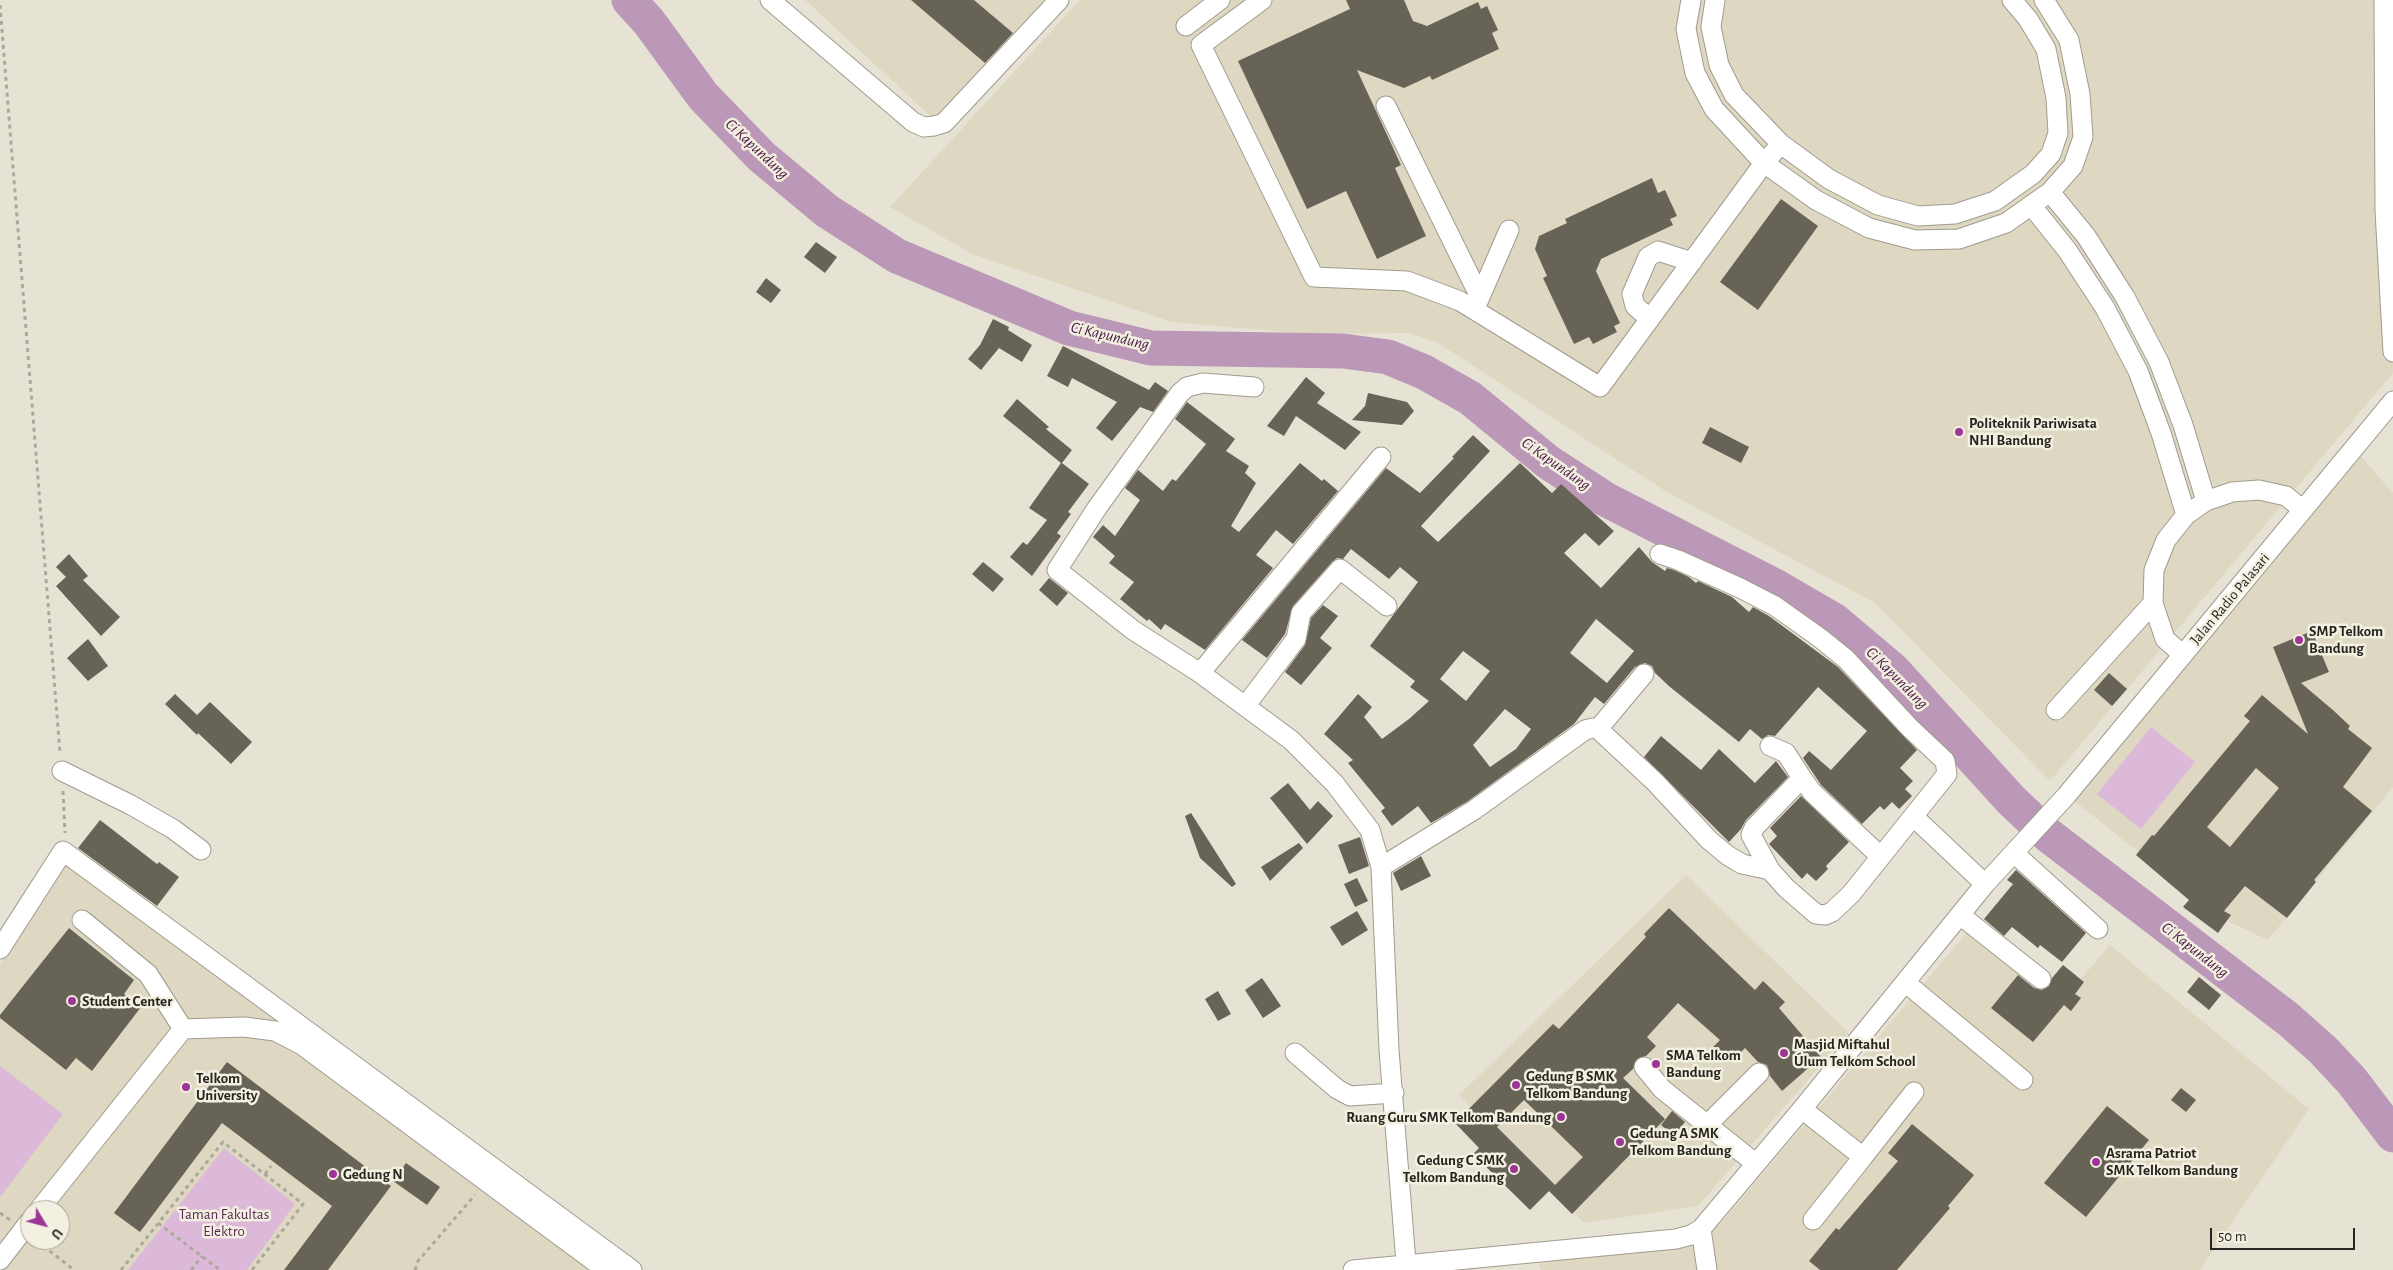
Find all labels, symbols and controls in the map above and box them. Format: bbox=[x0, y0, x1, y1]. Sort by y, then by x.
water label: Ci Kapundung bbox=[721, 115, 793, 183]
water label: Ci Kapundung bbox=[1069, 318, 1151, 354]
place label: Politeknik Pariwisata NHI Bandung bbox=[1969, 414, 2097, 449]
marker: Politeknik Pariwisata NHI Bandung bbox=[1953, 426, 1965, 438]
water label: Ci Kapundung bbox=[1518, 433, 1594, 495]
street label: Jalan Radio Palasari bbox=[2186, 550, 2274, 648]
place label: SMP Telkom Bandung bbox=[2309, 622, 2383, 657]
marker: SMP Telkom Bandung bbox=[2293, 634, 2305, 646]
water label: Ci Kapundung bbox=[1862, 643, 1932, 713]
water label: Ci Kapundung bbox=[2158, 918, 2232, 982]
place label: Student Center bbox=[82, 992, 172, 1010]
marker: Student Center bbox=[66, 995, 78, 1007]
place label: Masjid Miftahul Úlum Telkom School bbox=[1794, 1035, 1916, 1070]
place label: SMA Telkom Bandung bbox=[1666, 1046, 1741, 1081]
marker: Masjid Miftahul Úlum Telkom School bbox=[1778, 1047, 1790, 1059]
marker: SMA Telkom Bandung bbox=[1650, 1058, 1662, 1070]
place label: Gedung B SMK Telkom Bandung bbox=[1526, 1067, 1627, 1102]
place label: Telkom University bbox=[196, 1069, 257, 1104]
marker: Gedung B SMK Telkom Bandung bbox=[1510, 1079, 1522, 1091]
marker: Telkom University bbox=[180, 1081, 192, 1093]
place label: Ruang Guru SMK Telkom Bandung bbox=[1346, 1108, 1551, 1126]
marker: Ruang Guru SMK Telkom Bandung bbox=[1555, 1111, 1567, 1123]
place label: Gedung A SMK Telkom Bandung bbox=[1630, 1124, 1731, 1159]
marker: Gedung A SMK Telkom Bandung bbox=[1614, 1136, 1626, 1148]
place label: Asrama Patriot SMK Telkom Bandung bbox=[2106, 1144, 2238, 1179]
place label: Gedung C SMK Telkom Bandung bbox=[1403, 1151, 1504, 1186]
marker: Asrama Patriot SMK Telkom Bandung bbox=[2090, 1156, 2102, 1168]
marker: Gedung C SMK Telkom Bandung bbox=[1508, 1163, 1520, 1175]
place label: Gedung N bbox=[343, 1165, 403, 1183]
marker: Gedung N bbox=[327, 1168, 339, 1180]
north arrow bbox=[20, 1200, 70, 1250]
park label: Taman Fakultas Elektro bbox=[179, 1205, 269, 1240]
scale bar bbox=[2213, 1218, 2358, 1250]
text: U bbox=[48, 1226, 64, 1241]
text: 50 m bbox=[2218, 1229, 2247, 1244]

